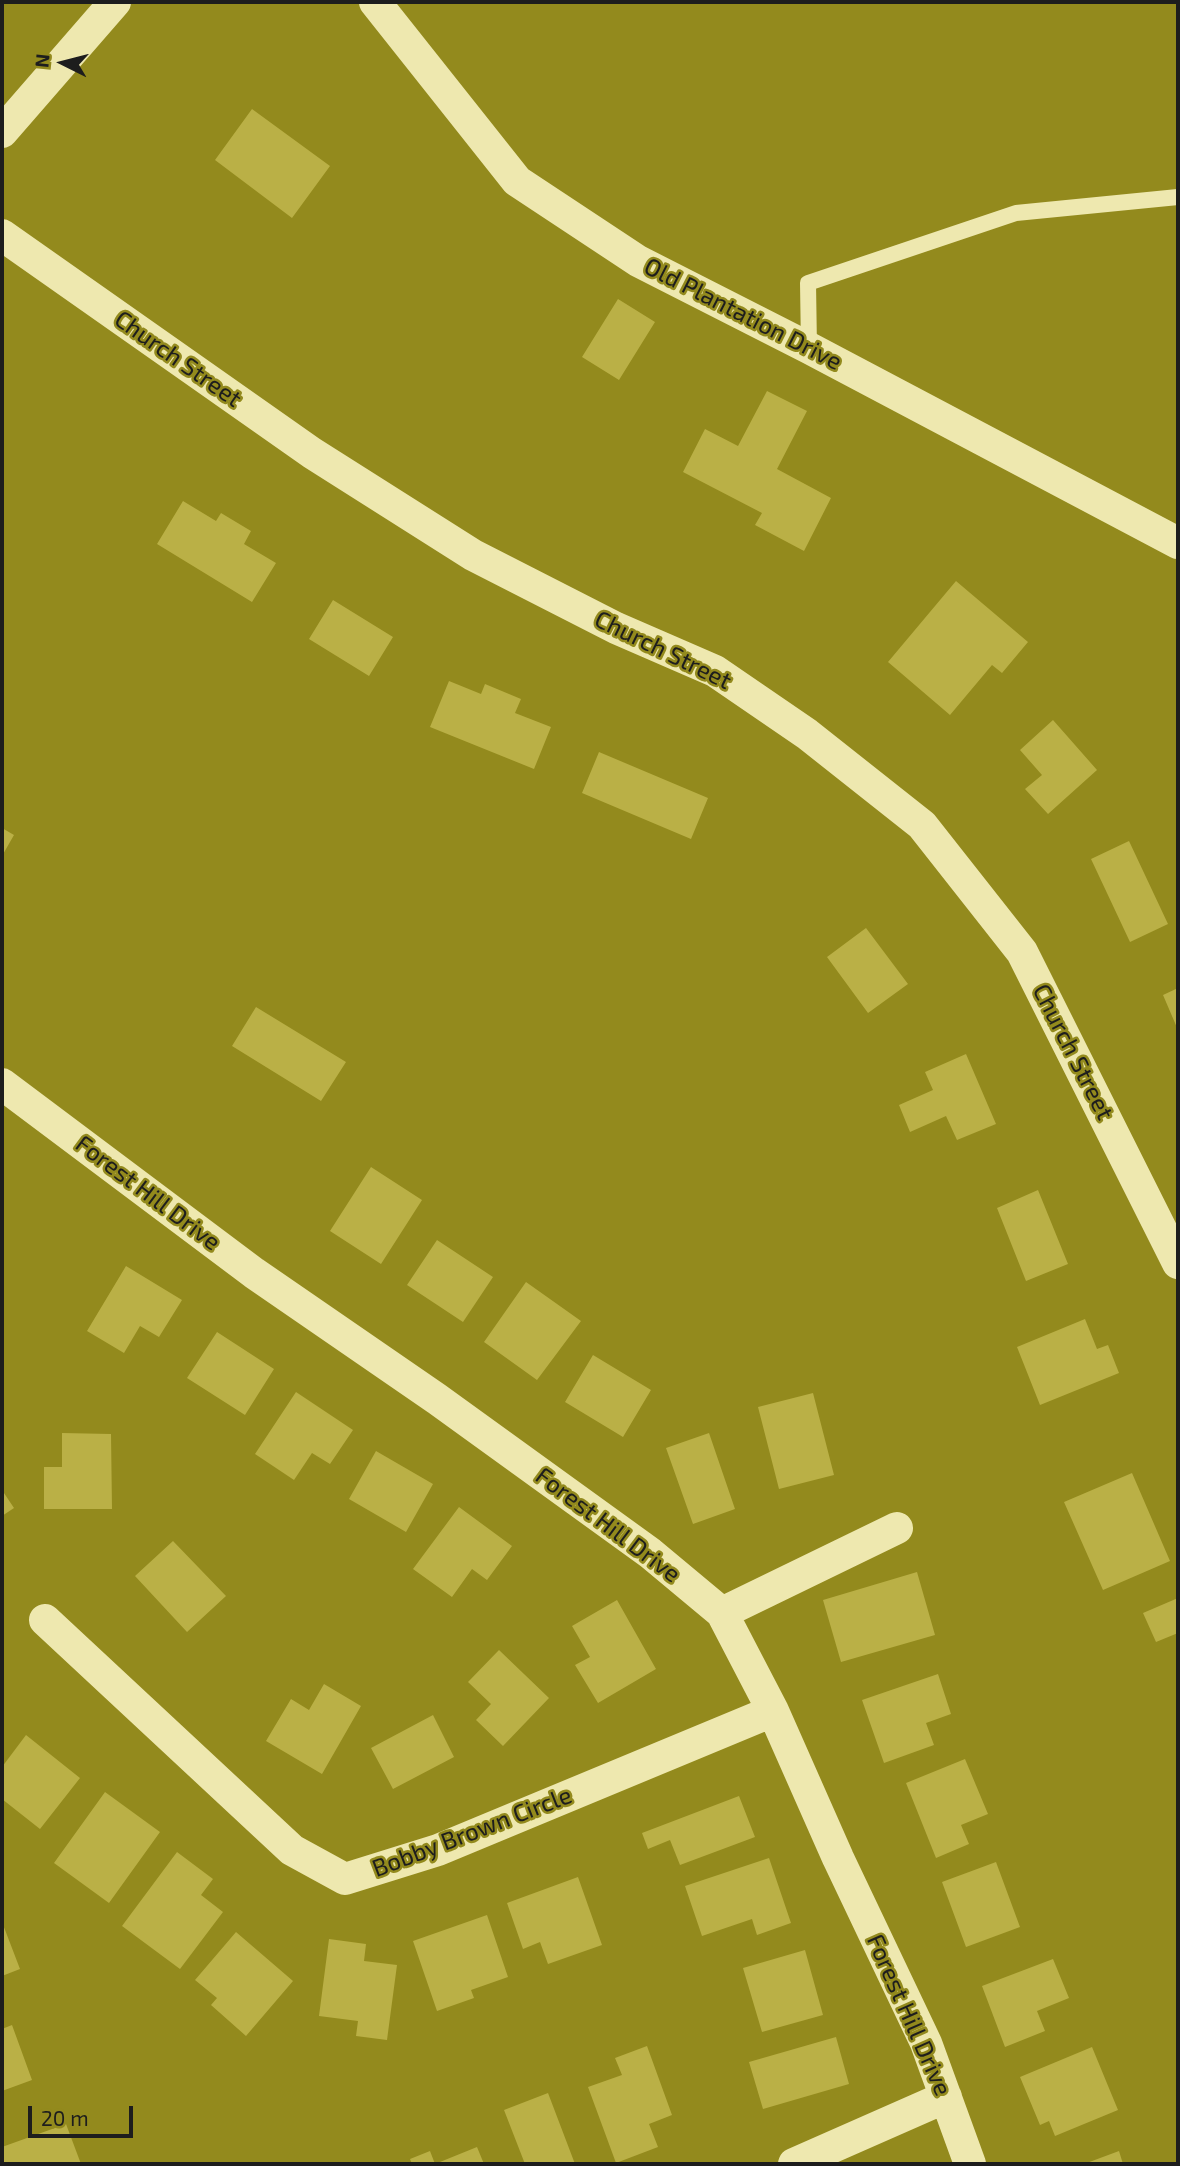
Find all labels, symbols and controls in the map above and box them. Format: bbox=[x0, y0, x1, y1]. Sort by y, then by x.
north arrow bbox=[28, 28, 98, 98]
text: N bbox=[29, 53, 54, 69]
street label: Old Plantation Drive bbox=[639, 252, 847, 376]
street label: Church Street bbox=[109, 305, 247, 413]
street label: Church Street bbox=[590, 605, 736, 695]
street label: Church Street bbox=[1026, 979, 1120, 1125]
street label: Forest Hill Drive bbox=[70, 1129, 226, 1257]
street label: Forest Hill Drive bbox=[530, 1461, 686, 1589]
street label: Bobby Brown Circle bbox=[368, 1781, 576, 1883]
street label: Forest Hill Drive bbox=[861, 1930, 957, 2100]
scale bar bbox=[32, 2092, 136, 2136]
text: 20 m bbox=[41, 2105, 89, 2130]

